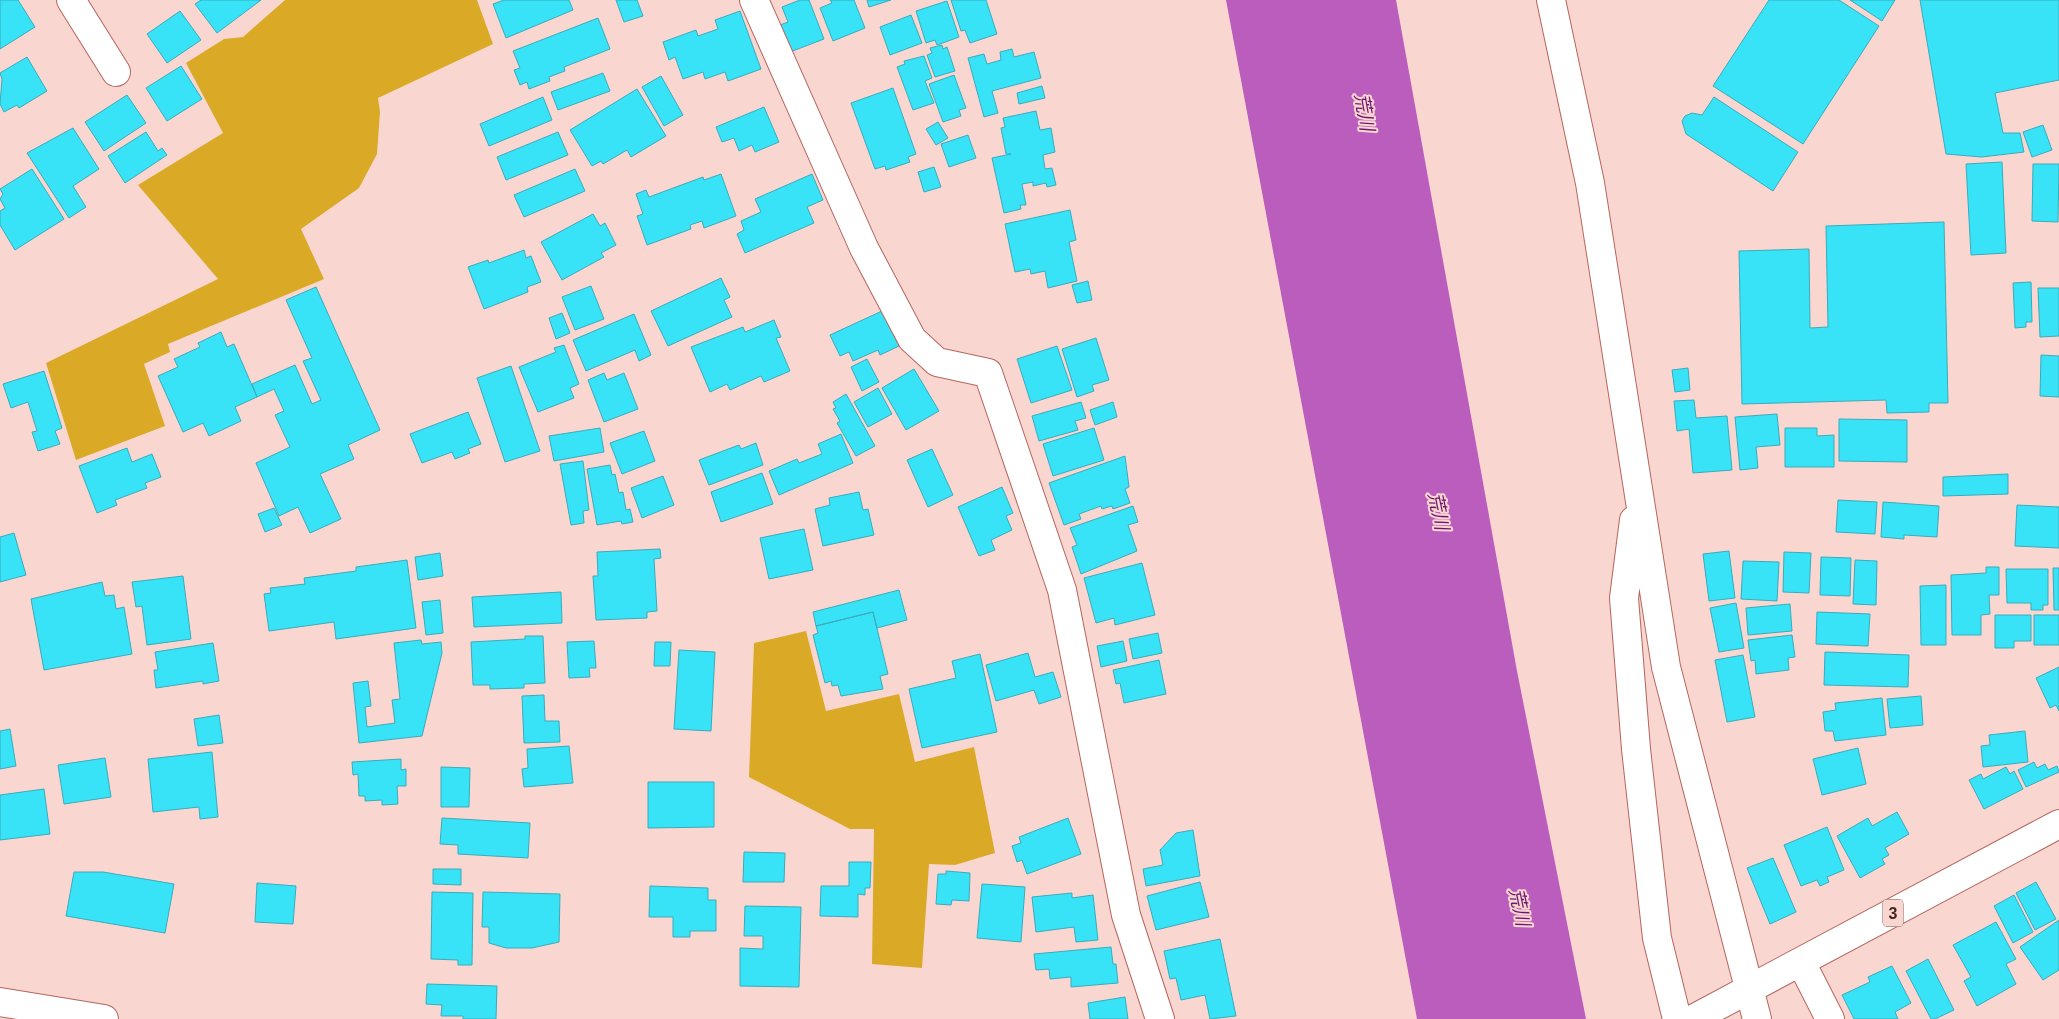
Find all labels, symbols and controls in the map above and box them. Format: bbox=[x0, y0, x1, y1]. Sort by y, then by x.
water label: 荒川 bbox=[1351, 92, 1378, 135]
water label: 荒川 bbox=[1424, 490, 1453, 534]
water label: 荒川 bbox=[1505, 886, 1534, 930]
road number: 3 bbox=[1883, 900, 1903, 926]

